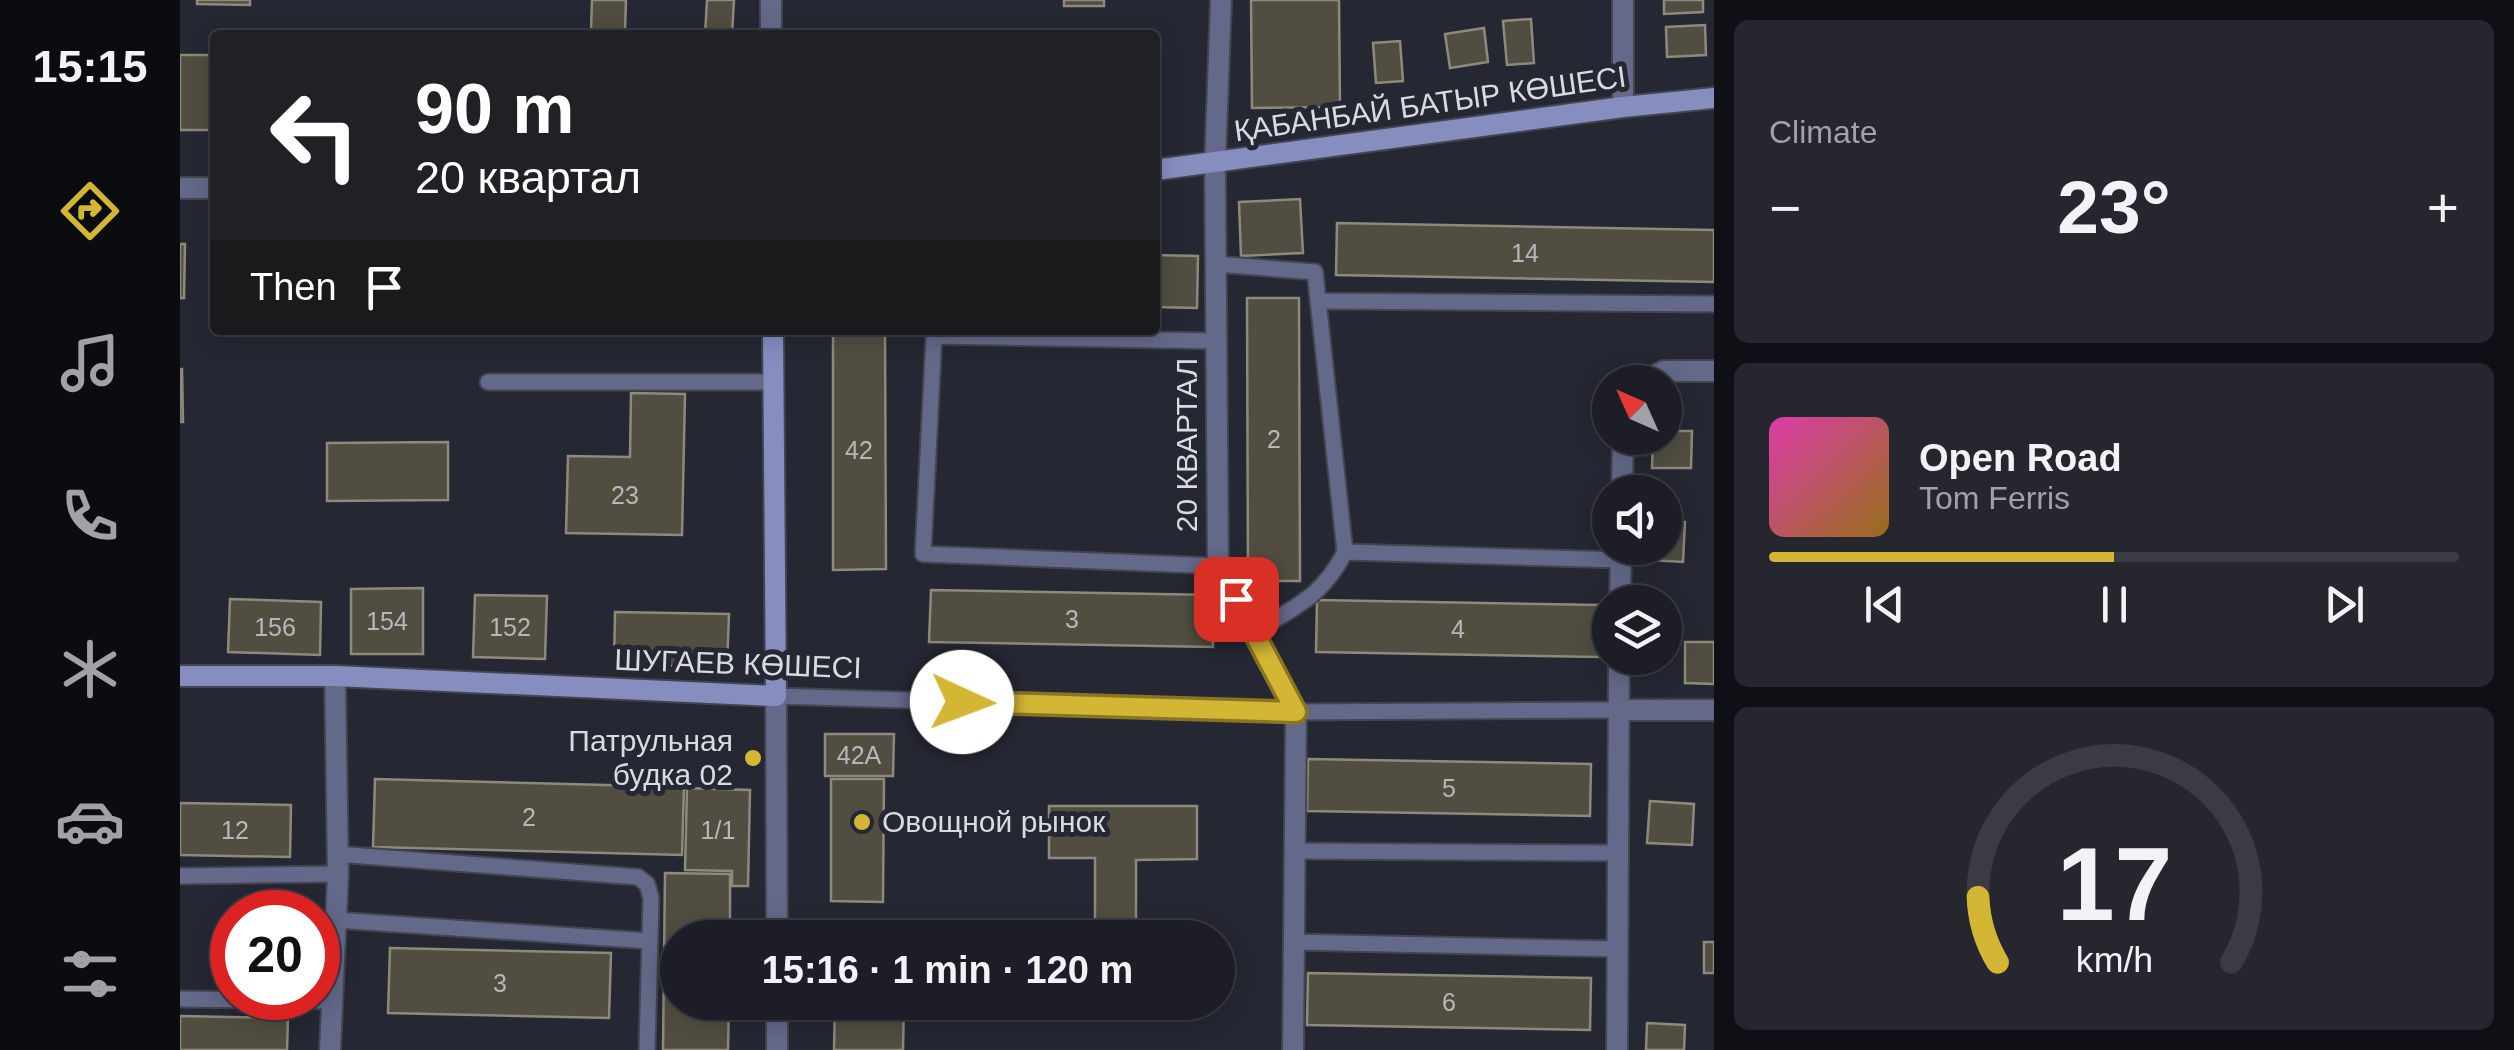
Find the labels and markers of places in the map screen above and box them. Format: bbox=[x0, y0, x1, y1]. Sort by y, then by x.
pin bbox=[1194, 557, 1279, 642]
place label: Патрульная будка 02 bbox=[568, 724, 733, 791]
marker: Патрульная будка 02 bbox=[742, 747, 764, 769]
place label: Овощной рынок bbox=[882, 805, 1106, 838]
marker: Овощной рынок bbox=[851, 811, 873, 833]

